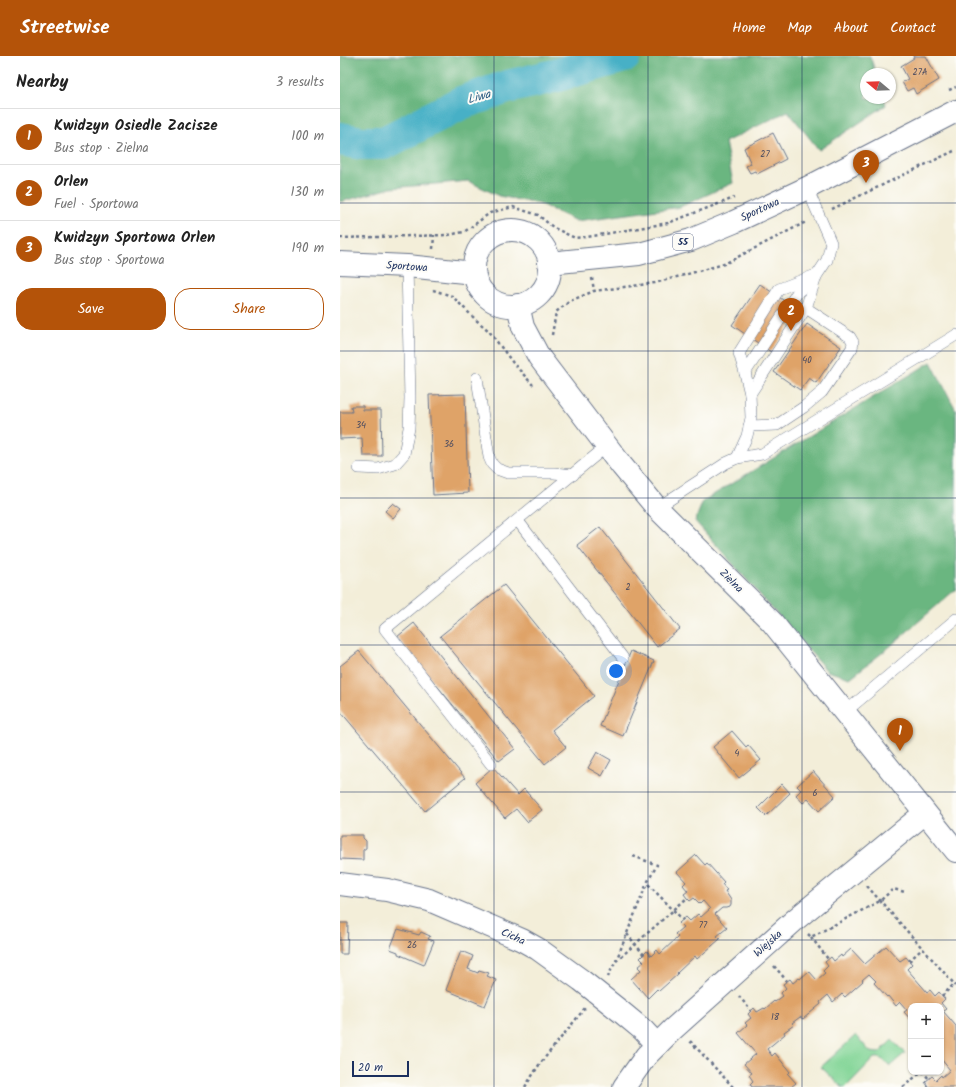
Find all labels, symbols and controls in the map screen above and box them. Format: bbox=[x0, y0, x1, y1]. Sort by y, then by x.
text: Streetwise bbox=[20, 13, 110, 43]
text: Home bbox=[732, 17, 766, 39]
text: Map bbox=[788, 17, 812, 39]
text: About bbox=[834, 17, 868, 39]
text: Contact bbox=[890, 17, 936, 39]
house number: 27A bbox=[913, 65, 928, 80]
north arrow bbox=[860, 68, 896, 104]
text: Nearby bbox=[16, 69, 68, 96]
text: 3 results bbox=[276, 72, 324, 93]
water label: Liwa bbox=[465, 84, 494, 109]
text: Kwidzyn Osiedle Zacisze bbox=[54, 114, 218, 138]
text: 1 bbox=[27, 126, 31, 147]
text: 100 m bbox=[291, 126, 324, 147]
text: Bus stop · Zielna bbox=[54, 138, 149, 159]
house number: 27 bbox=[760, 147, 771, 162]
pin: 3 bbox=[853, 150, 879, 183]
text: Orlen bbox=[54, 170, 88, 194]
text: 2 bbox=[25, 182, 33, 203]
text: 130 m bbox=[290, 182, 324, 203]
street label: Sportowa bbox=[737, 193, 783, 227]
text: Fuel · Sportowa bbox=[54, 194, 139, 215]
text: Kwidzyn Sportowa Orlen bbox=[54, 226, 215, 250]
road number: 55 bbox=[673, 234, 693, 250]
text: 3 bbox=[25, 238, 33, 259]
text: 190 m bbox=[292, 238, 324, 259]
text: Bus stop · Sportowa bbox=[54, 250, 165, 271]
street label: Sportowa bbox=[386, 257, 428, 277]
button: Save bbox=[16, 288, 166, 330]
button: Share bbox=[174, 288, 324, 330]
pin: 2 bbox=[778, 298, 804, 331]
house number: 40 bbox=[802, 353, 812, 368]
house number: 34 bbox=[356, 418, 366, 433]
house number: 36 bbox=[444, 437, 454, 452]
street label: Zielna bbox=[715, 565, 747, 597]
house number: 2 bbox=[625, 580, 631, 595]
your location bbox=[606, 661, 626, 681]
pin: 1 bbox=[887, 718, 913, 751]
house number: 4 bbox=[735, 746, 740, 761]
house number: 6 bbox=[812, 786, 818, 801]
house number: 77 bbox=[699, 918, 708, 933]
street label: Cicha bbox=[498, 924, 528, 950]
street label: Wiejska bbox=[749, 926, 787, 962]
house number: 26 bbox=[407, 938, 417, 953]
map controls bbox=[908, 1003, 944, 1075]
button: + bbox=[908, 1003, 944, 1039]
house number: 18 bbox=[771, 1010, 780, 1025]
button: − bbox=[908, 1039, 944, 1075]
scale bar bbox=[352, 1059, 409, 1078]
text: 20 m bbox=[358, 1059, 383, 1077]

